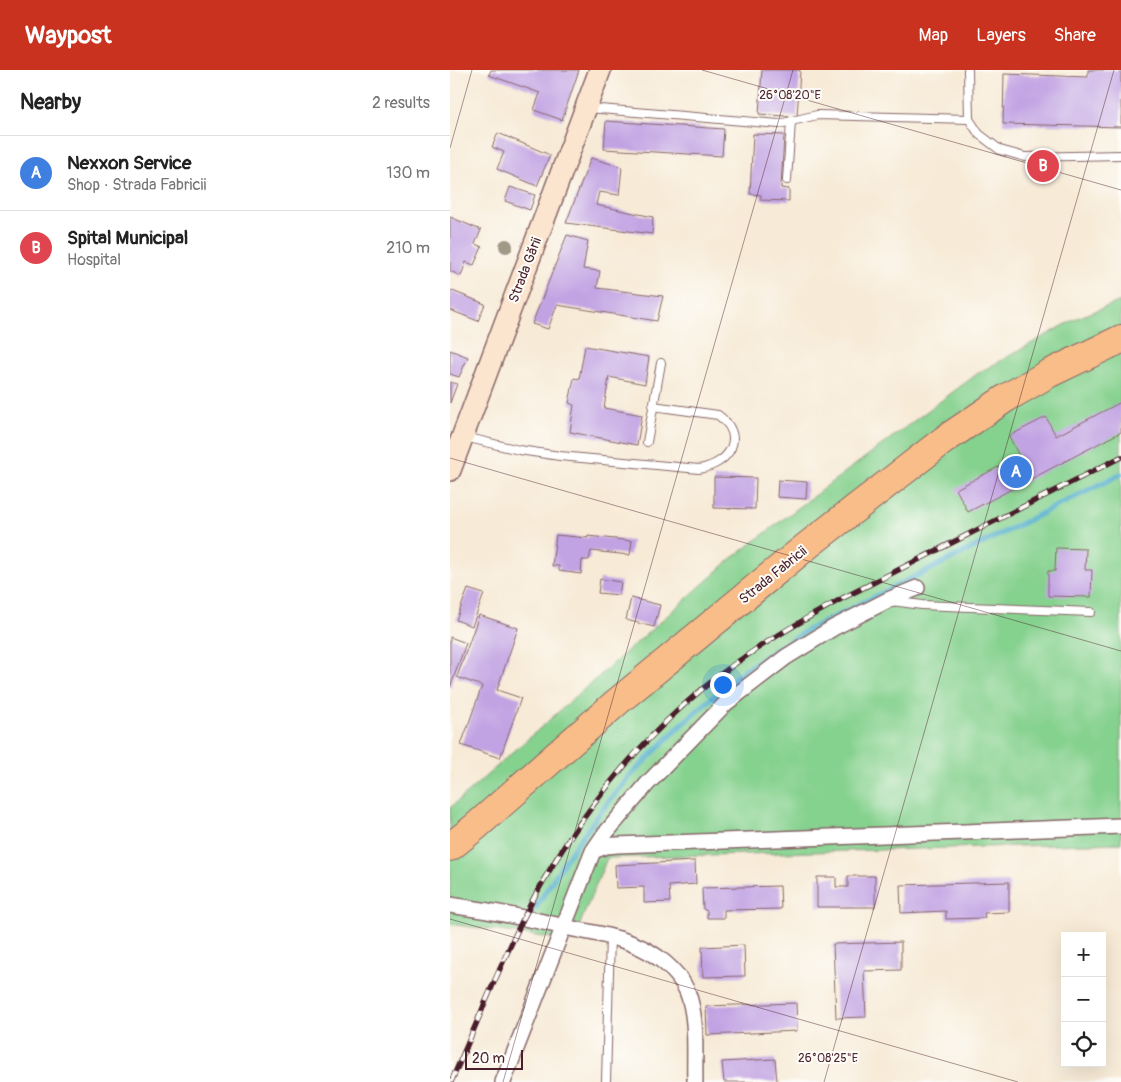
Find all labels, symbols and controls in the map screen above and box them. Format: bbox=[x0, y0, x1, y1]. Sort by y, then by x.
text: Waypost bbox=[25, 21, 112, 50]
text: Map bbox=[919, 24, 948, 47]
text: Layers bbox=[976, 24, 1026, 47]
text: Share bbox=[1054, 24, 1096, 47]
text: 26°08'20"E bbox=[759, 88, 821, 103]
text: Nearby bbox=[20, 89, 81, 116]
text: 2 results bbox=[372, 93, 430, 113]
pin: B bbox=[1027, 147, 1059, 185]
text: Nexxon Service bbox=[67, 151, 191, 175]
text: A bbox=[31, 163, 41, 183]
text: 130 m bbox=[386, 163, 430, 183]
text: Shop · Strada Fabricii bbox=[67, 175, 206, 195]
text: Spital Municipal bbox=[67, 226, 188, 250]
street label: Strada Gării bbox=[505, 235, 545, 305]
text: B bbox=[31, 238, 41, 258]
text: 210 m bbox=[386, 238, 430, 258]
text: Hospital bbox=[67, 250, 121, 270]
pin: A bbox=[1000, 453, 1032, 491]
street label: Strada Fabricii bbox=[736, 542, 811, 607]
your location bbox=[710, 672, 736, 698]
map controls bbox=[1061, 932, 1106, 1067]
button: + bbox=[1061, 932, 1106, 977]
button: − bbox=[1061, 977, 1106, 1022]
button: locate bbox=[1061, 1022, 1106, 1067]
scale bar bbox=[465, 1047, 522, 1070]
text: 20 m bbox=[472, 1050, 505, 1067]
text: 26°08'25"E bbox=[798, 1051, 858, 1066]

